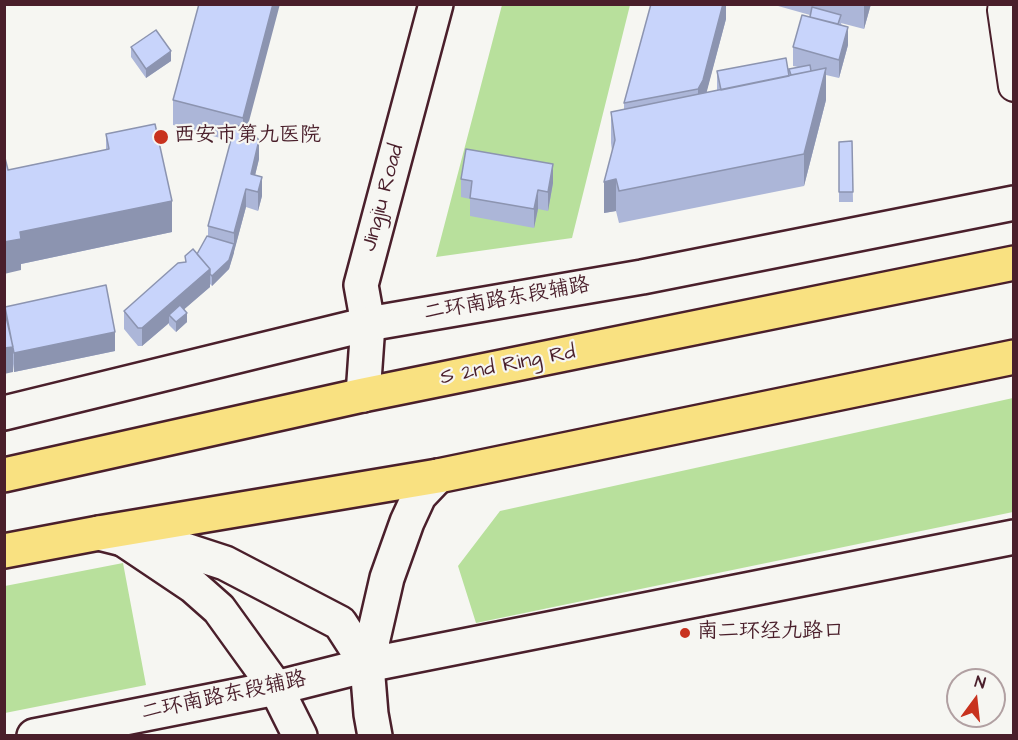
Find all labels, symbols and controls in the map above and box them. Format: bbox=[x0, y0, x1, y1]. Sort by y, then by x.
place label: 西安市第九医院 bbox=[174, 124, 321, 150]
marker: 西安市第九医院 bbox=[152, 128, 170, 146]
street label: Jingjiu Road bbox=[358, 142, 410, 254]
street label: 二环南路东段辅路 bbox=[422, 273, 592, 327]
street label: S 2nd Ring Rd bbox=[438, 341, 578, 391]
place label: 南二环经九路口 bbox=[697, 620, 844, 646]
marker: 南二环经九路口 bbox=[678, 626, 692, 640]
street label: 二环南路东段辅路 bbox=[139, 667, 309, 727]
north arrow bbox=[946, 668, 1006, 728]
text: N bbox=[972, 671, 988, 694]

